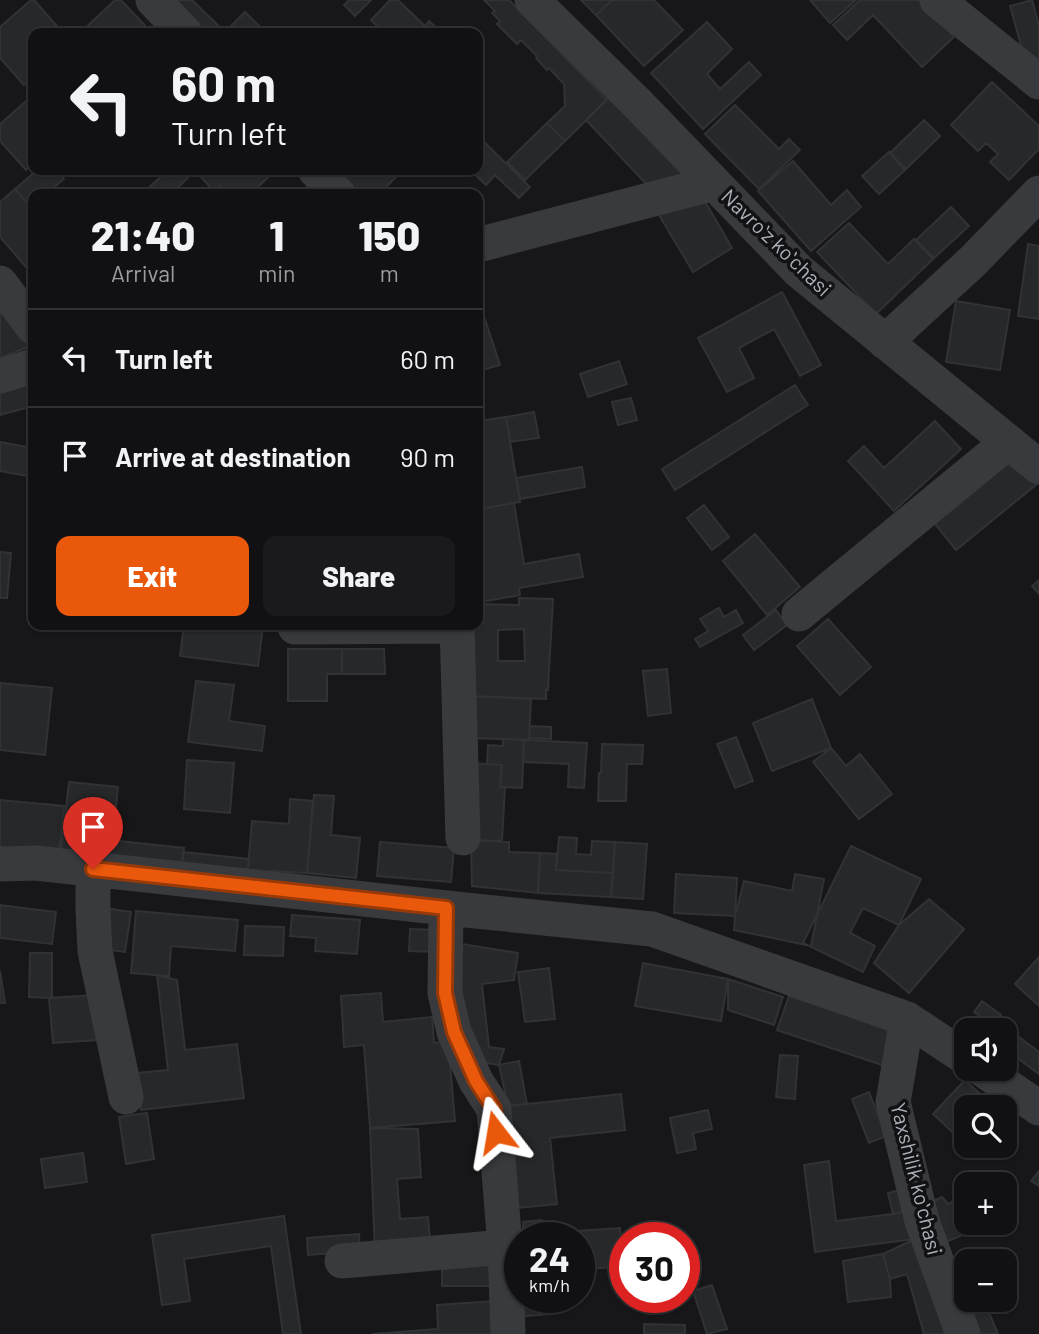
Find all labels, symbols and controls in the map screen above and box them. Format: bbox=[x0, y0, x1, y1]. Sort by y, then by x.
text: 60 m bbox=[171, 53, 276, 112]
icon: left bbox=[56, 56, 147, 147]
text: Turn left bbox=[171, 113, 288, 151]
street label: Navroʻz koʻchasi bbox=[717, 183, 837, 301]
text: 21:40 bbox=[91, 209, 195, 259]
text: 1 bbox=[269, 209, 284, 259]
text: 150 bbox=[358, 209, 420, 259]
text: Arrival bbox=[111, 259, 175, 287]
text: min bbox=[258, 259, 295, 287]
text: m bbox=[380, 259, 399, 287]
icon: left bbox=[56, 339, 94, 377]
text: Turn left bbox=[115, 343, 213, 374]
text: 60 m bbox=[400, 343, 455, 374]
icon: arrive bbox=[56, 437, 94, 475]
text: Arrive at destination bbox=[115, 441, 351, 472]
text: 90 m bbox=[400, 441, 455, 472]
button: Exit bbox=[56, 536, 249, 616]
button: Share bbox=[263, 536, 455, 616]
pin bbox=[63, 797, 123, 869]
icon: arrive bbox=[74, 808, 112, 846]
map controls bbox=[954, 1018, 1017, 1312]
button: sound bbox=[954, 1018, 1017, 1081]
position arrow bbox=[459, 1095, 533, 1169]
button: search bbox=[954, 1095, 1017, 1158]
street label: Yaxshilik koʻchasi bbox=[886, 1100, 948, 1257]
button: + bbox=[954, 1172, 1017, 1235]
speed limit sign: 30 bbox=[609, 1222, 700, 1313]
text: 24 bbox=[529, 1237, 570, 1279]
button: − bbox=[954, 1249, 1017, 1312]
text: km/h bbox=[529, 1274, 570, 1296]

